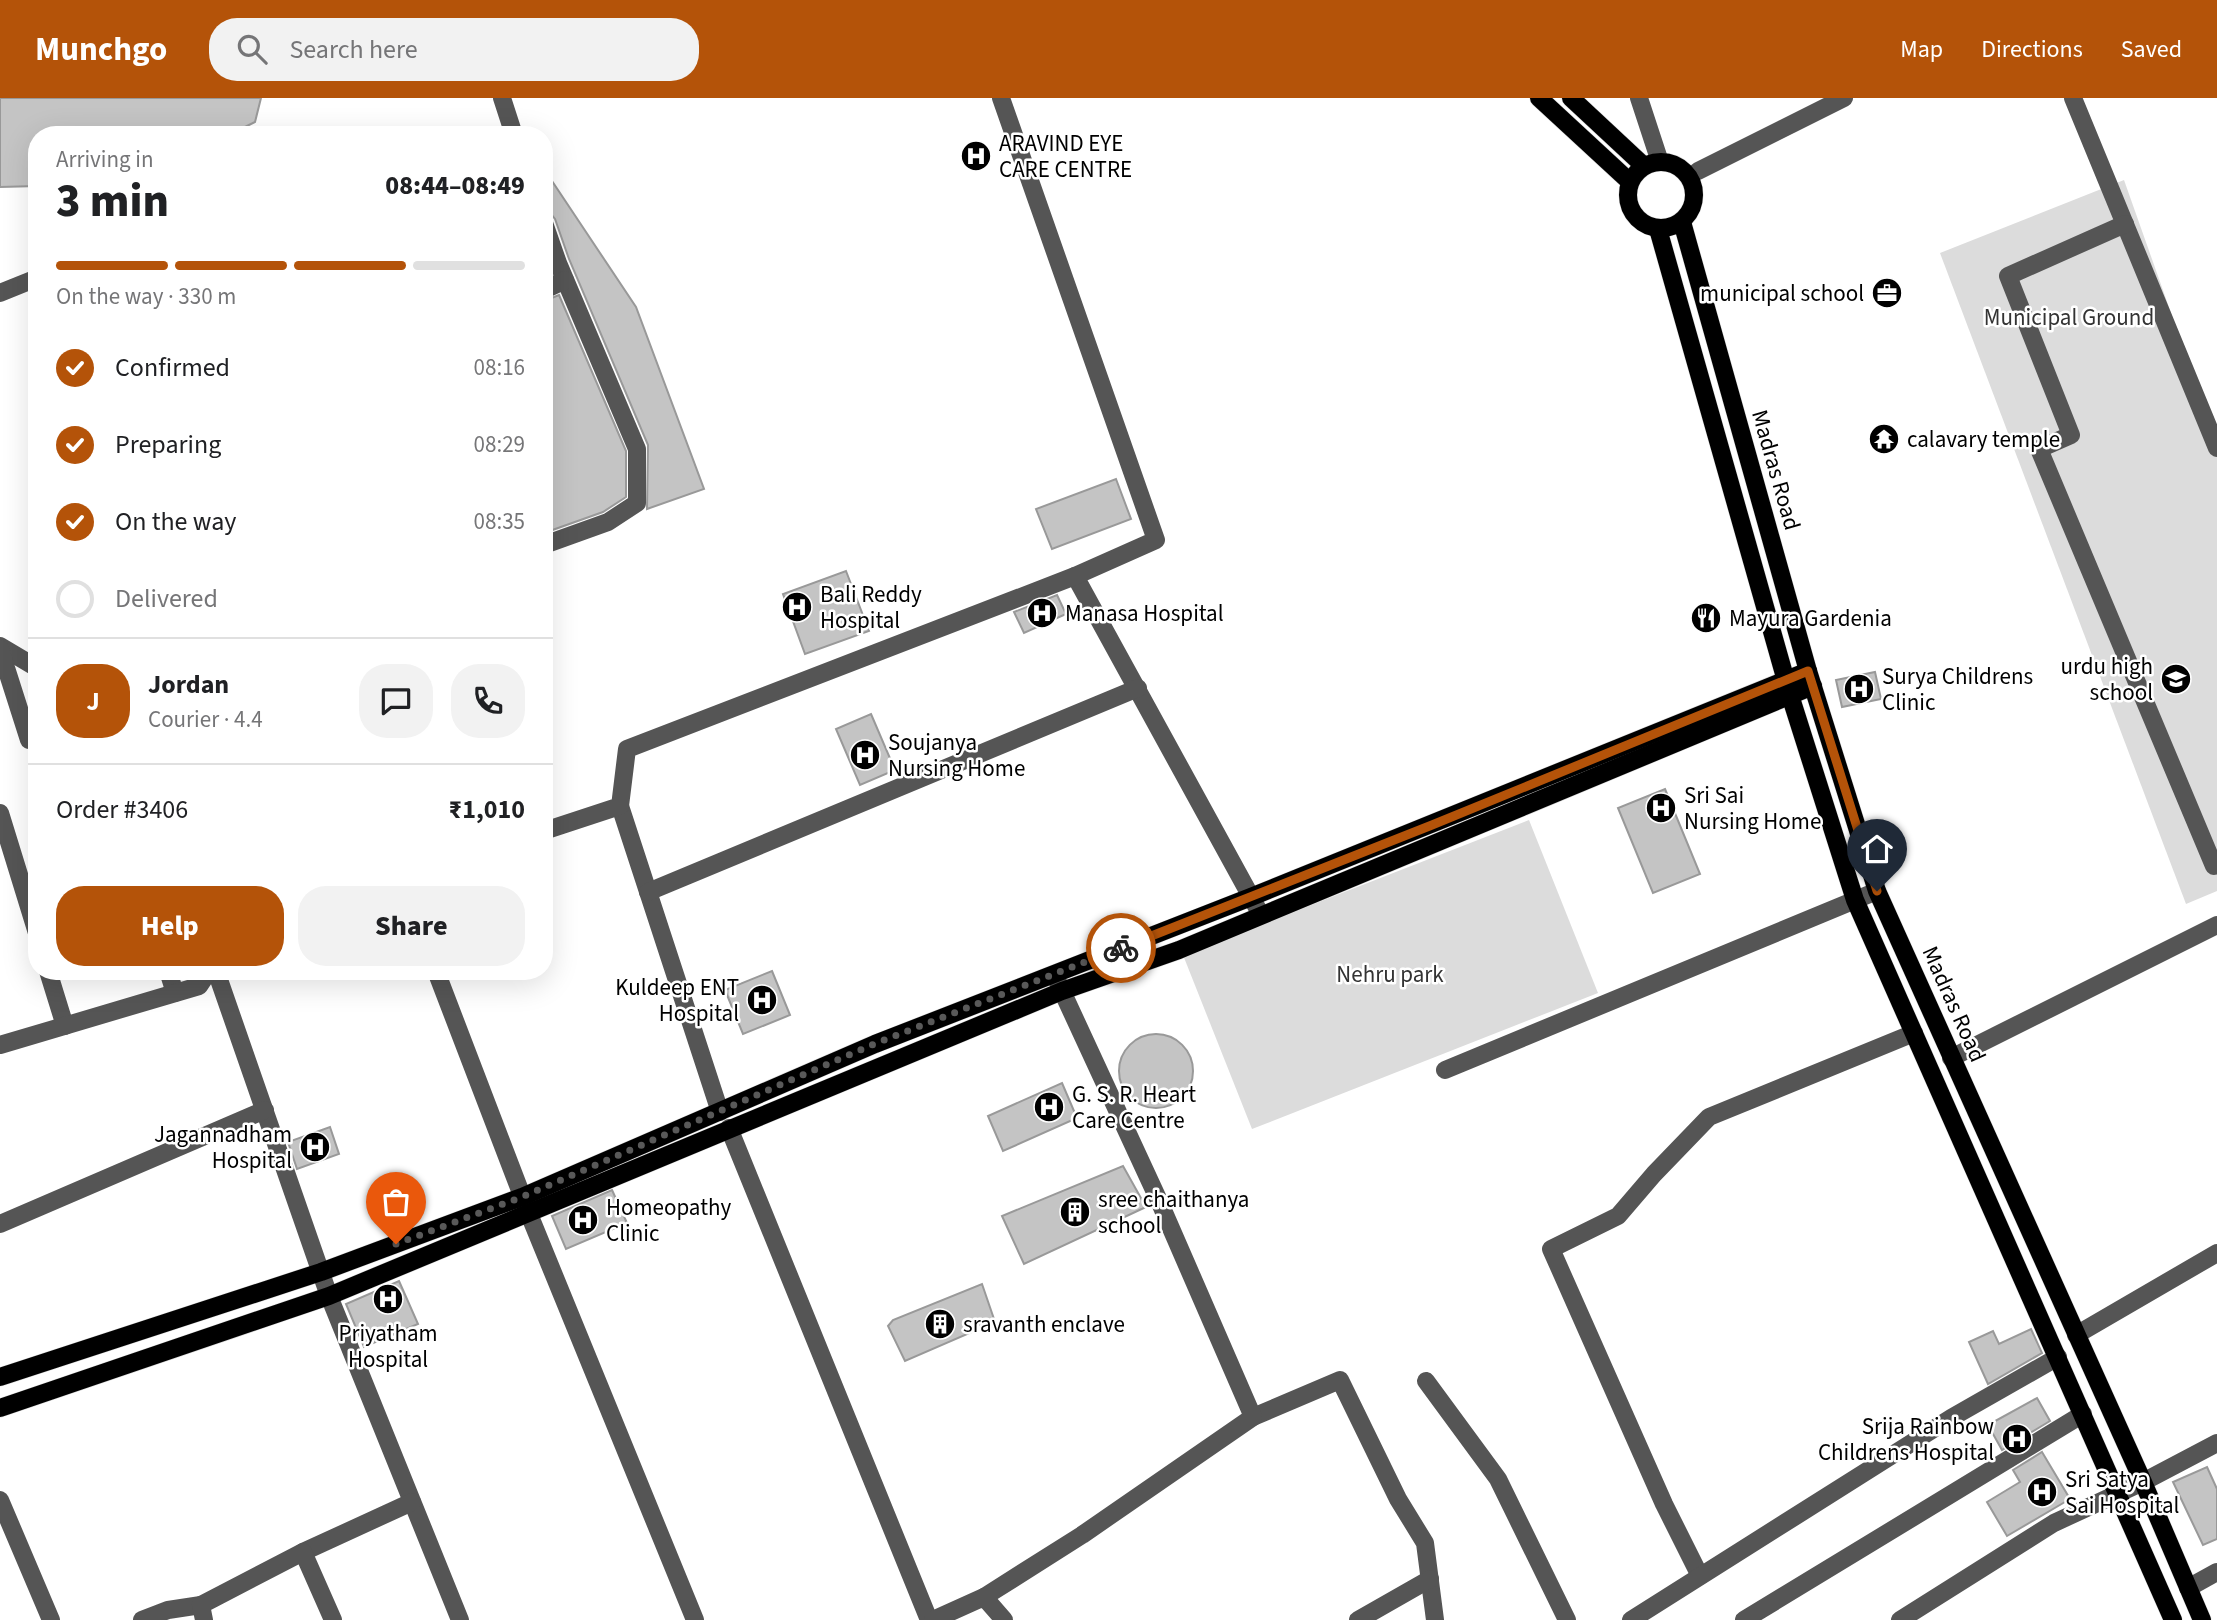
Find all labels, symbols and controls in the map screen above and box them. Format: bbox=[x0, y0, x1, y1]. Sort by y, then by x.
search box bbox=[209, 18, 699, 81]
text: Munchgo bbox=[35, 26, 167, 73]
icon: search bbox=[233, 30, 271, 68]
text: Search here bbox=[289, 31, 418, 68]
text: Map bbox=[1900, 32, 1943, 67]
text: Directions bbox=[1981, 32, 2083, 67]
text: Saved bbox=[2121, 32, 2182, 67]
place label: ARAVIND EYE CARE CENTRE bbox=[999, 127, 1132, 186]
hospital icon: ARAVIND EYE CARE CENTRE bbox=[959, 139, 993, 173]
text: Arriving in bbox=[56, 143, 154, 176]
text: 08:44–08:49 bbox=[385, 167, 525, 204]
text: 3 min bbox=[56, 169, 169, 234]
office icon: municipal school bbox=[1870, 276, 1904, 310]
place label: municipal school bbox=[1700, 277, 1864, 310]
text: On the way · 330 m bbox=[56, 280, 236, 313]
park label: Municipal Ground bbox=[1984, 301, 2154, 334]
icon: check bbox=[56, 349, 94, 387]
text: Confirmed bbox=[115, 349, 230, 386]
text: 08:16 bbox=[474, 351, 525, 384]
street label: Madras Road bbox=[1743, 406, 1809, 534]
temple icon: calavary temple bbox=[1867, 422, 1901, 456]
place label: calavary temple bbox=[1907, 423, 2060, 456]
icon: check bbox=[56, 426, 94, 464]
text: Preparing bbox=[115, 426, 221, 463]
text: 08:29 bbox=[474, 428, 525, 461]
icon: check bbox=[56, 503, 94, 541]
text: On the way bbox=[115, 503, 236, 540]
text: 08:35 bbox=[474, 505, 525, 538]
place label: Bali Reddy Hospital bbox=[820, 578, 922, 637]
text: Delivered bbox=[115, 580, 218, 617]
hospital icon: Bali Reddy Hospital bbox=[780, 590, 814, 624]
hospital icon: Manasa Hospital bbox=[1025, 596, 1059, 630]
place label: Manasa Hospital bbox=[1065, 597, 1224, 630]
restaurant icon: Mayura Gardenia bbox=[1689, 601, 1723, 635]
place label: Mayura Gardenia bbox=[1729, 602, 1892, 635]
place label: urdu high school bbox=[2061, 650, 2153, 709]
place label: Surya Childrens Clinic bbox=[1882, 660, 2033, 719]
school or university icon: urdu high school bbox=[2159, 662, 2193, 696]
button: chat bbox=[359, 664, 433, 738]
button: phone bbox=[451, 664, 525, 738]
text: Jordan bbox=[148, 666, 229, 703]
hospital icon: Surya Childrens Clinic bbox=[1842, 672, 1876, 706]
text: J bbox=[86, 683, 100, 720]
text: Courier · 4.4 bbox=[148, 703, 263, 736]
place label: Soujanya Nursing Home bbox=[888, 726, 1025, 785]
hospital icon: Soujanya Nursing Home bbox=[848, 738, 882, 772]
place label: Sri Sai Nursing Home bbox=[1684, 779, 1821, 838]
text: Order #3406 bbox=[56, 791, 188, 828]
text: ₹1,010 bbox=[449, 791, 525, 828]
hospital icon: Sri Sai Nursing Home bbox=[1644, 791, 1678, 825]
pin bbox=[1847, 819, 1907, 891]
icon: home bbox=[1858, 830, 1896, 868]
button: Help bbox=[56, 886, 284, 966]
button: Share bbox=[298, 886, 525, 966]
courier bbox=[1086, 913, 1156, 983]
icon: bike bbox=[1102, 929, 1140, 967]
street label: Madras Road bbox=[1914, 941, 1994, 1067]
park label: Nehru park bbox=[1336, 958, 1444, 991]
place label: Kuldeep ENT Hospital bbox=[615, 971, 739, 1030]
hospital icon: Kuldeep ENT Hospital bbox=[745, 983, 779, 1017]
place label: G. S. R. Heart Care Centre bbox=[1072, 1078, 1196, 1137]
hospital icon: G. S. R. Heart Care Centre bbox=[1032, 1090, 1066, 1124]
place label: Jagannadham Hospital bbox=[154, 1118, 292, 1177]
hospital icon: Jagannadham Hospital bbox=[298, 1130, 332, 1164]
pin bbox=[366, 1172, 426, 1244]
icon: bag bbox=[377, 1183, 415, 1221]
place label: sree chaithanya school bbox=[1098, 1183, 1249, 1242]
place label: Homeopathy Clinic bbox=[606, 1191, 731, 1250]
building icon: sree chaithanya school bbox=[1058, 1195, 1092, 1229]
hospital icon: Homeopathy Clinic bbox=[566, 1203, 600, 1237]
hospital icon: Priyatham Hospital bbox=[371, 1282, 405, 1316]
building icon: sravanth enclave bbox=[923, 1307, 957, 1341]
place label: sravanth enclave bbox=[963, 1308, 1125, 1341]
place label: Priyatham Hospital bbox=[338, 1317, 438, 1376]
place label: Srija Rainbow Childrens Hospital bbox=[1818, 1410, 1994, 1469]
hospital icon: Srija Rainbow Childrens Hospital bbox=[2000, 1422, 2034, 1456]
place label: Sri Satya Sai Hospital bbox=[2065, 1463, 2179, 1522]
hospital icon: Sri Satya Sai Hospital bbox=[2025, 1475, 2059, 1509]

